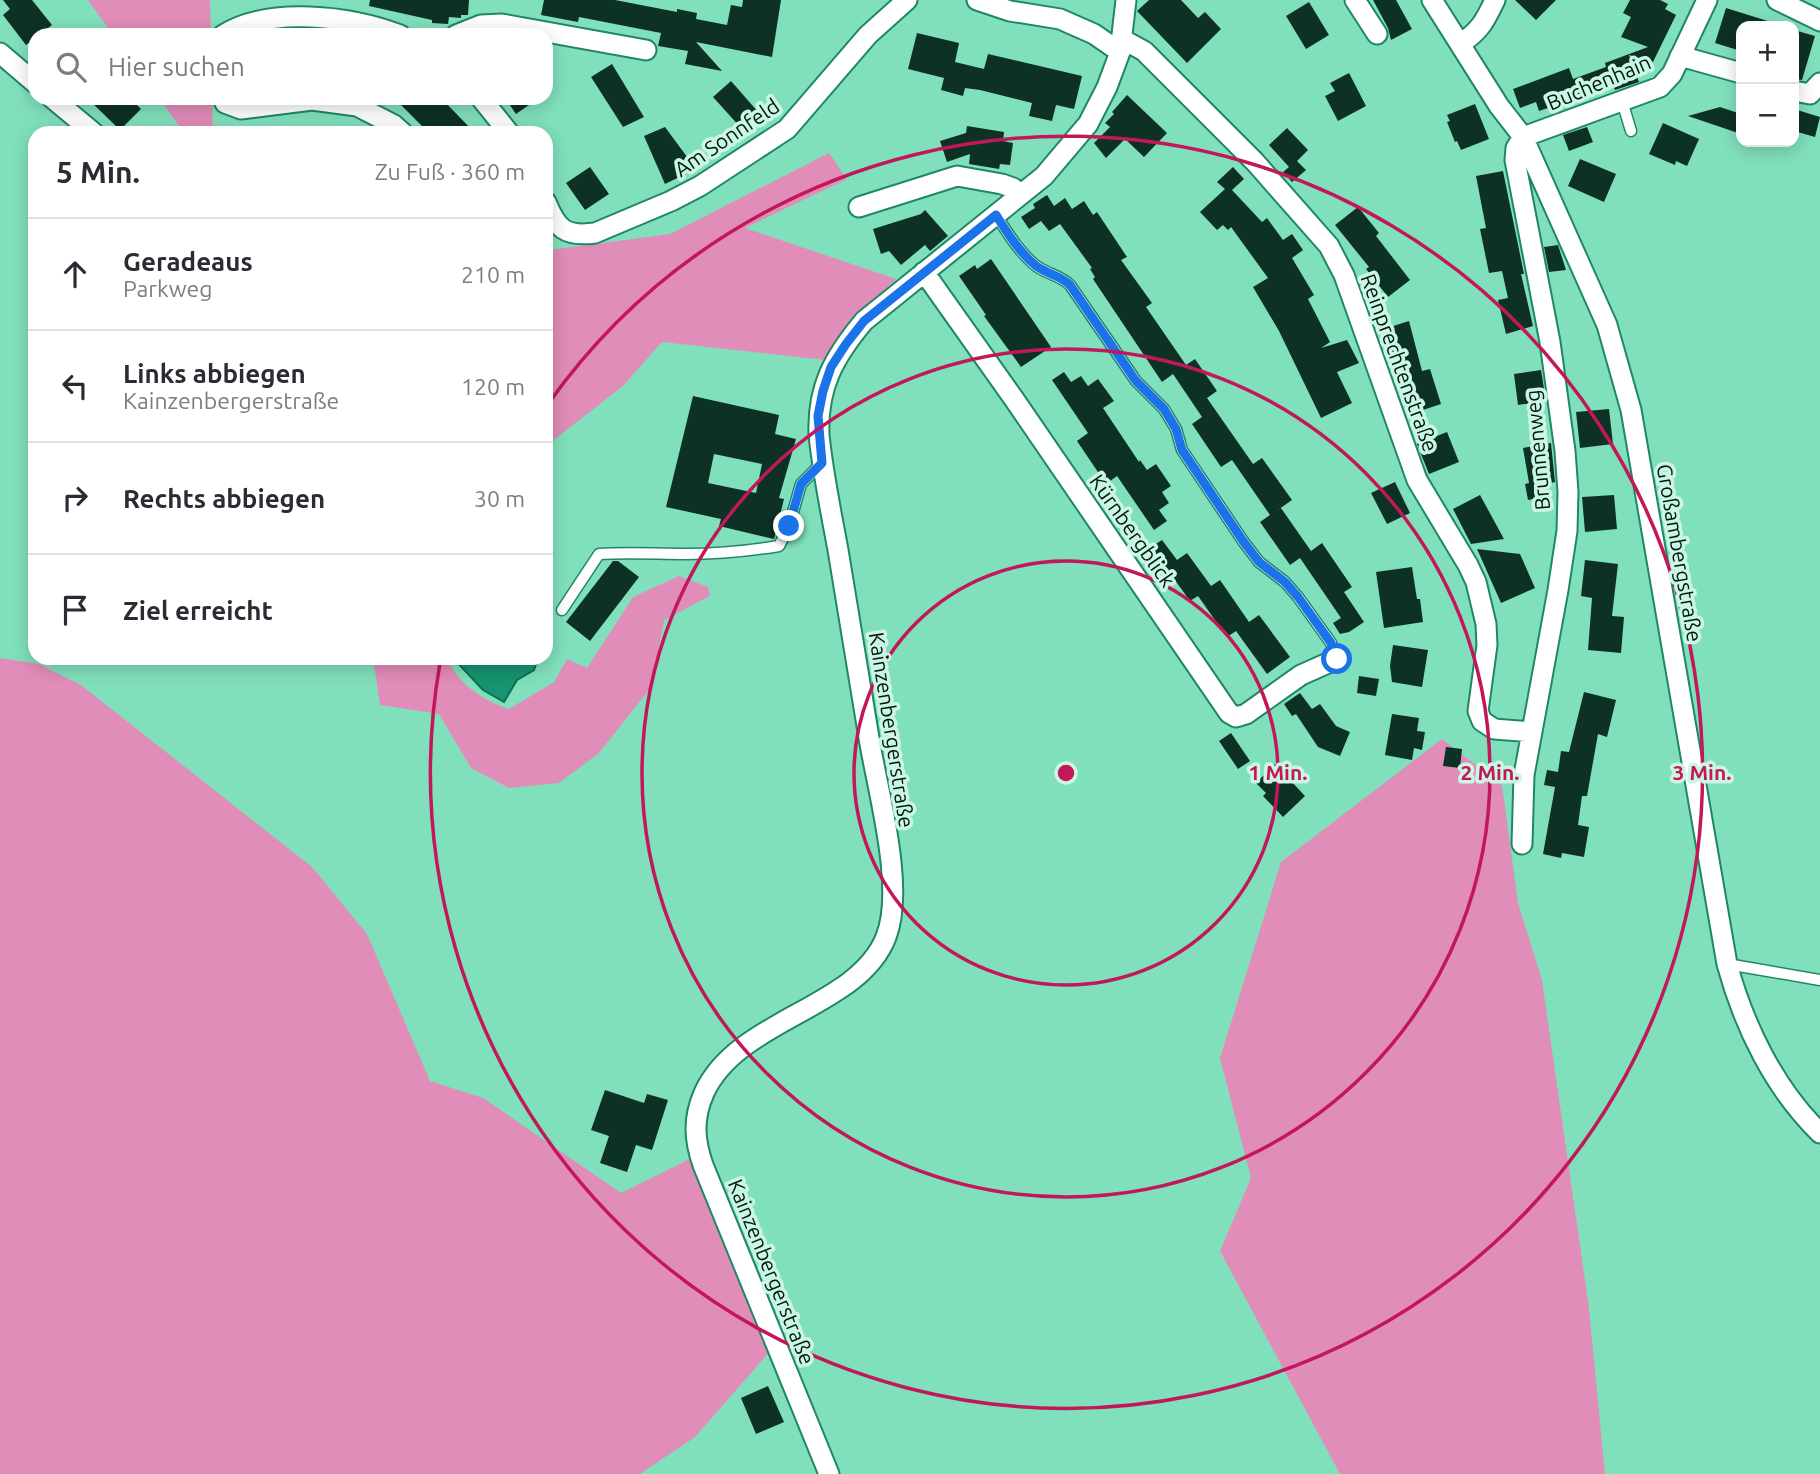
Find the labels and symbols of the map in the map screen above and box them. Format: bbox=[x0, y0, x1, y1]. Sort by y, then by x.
street label: Buchenhain bbox=[1543, 49, 1654, 115]
street label: Am Sonnfeld bbox=[669, 93, 783, 181]
street label: Reinprechtenstraße bbox=[1357, 270, 1443, 455]
street label: Brunnenweg bbox=[1520, 389, 1554, 511]
street label: Großambergstraße bbox=[1653, 462, 1707, 644]
street label: Kürnbergblick bbox=[1085, 470, 1181, 592]
route end bbox=[773, 510, 804, 541]
street label: Kainzenbergerstraße bbox=[865, 630, 919, 829]
route start bbox=[1321, 643, 1352, 674]
text: 1 Min. bbox=[1249, 760, 1307, 784]
text: 2 Min. bbox=[1461, 760, 1519, 784]
text: 3 Min. bbox=[1673, 760, 1731, 784]
centre of rings bbox=[1054, 761, 1078, 785]
street label: Kainzenbergerstraße bbox=[724, 1176, 820, 1368]

